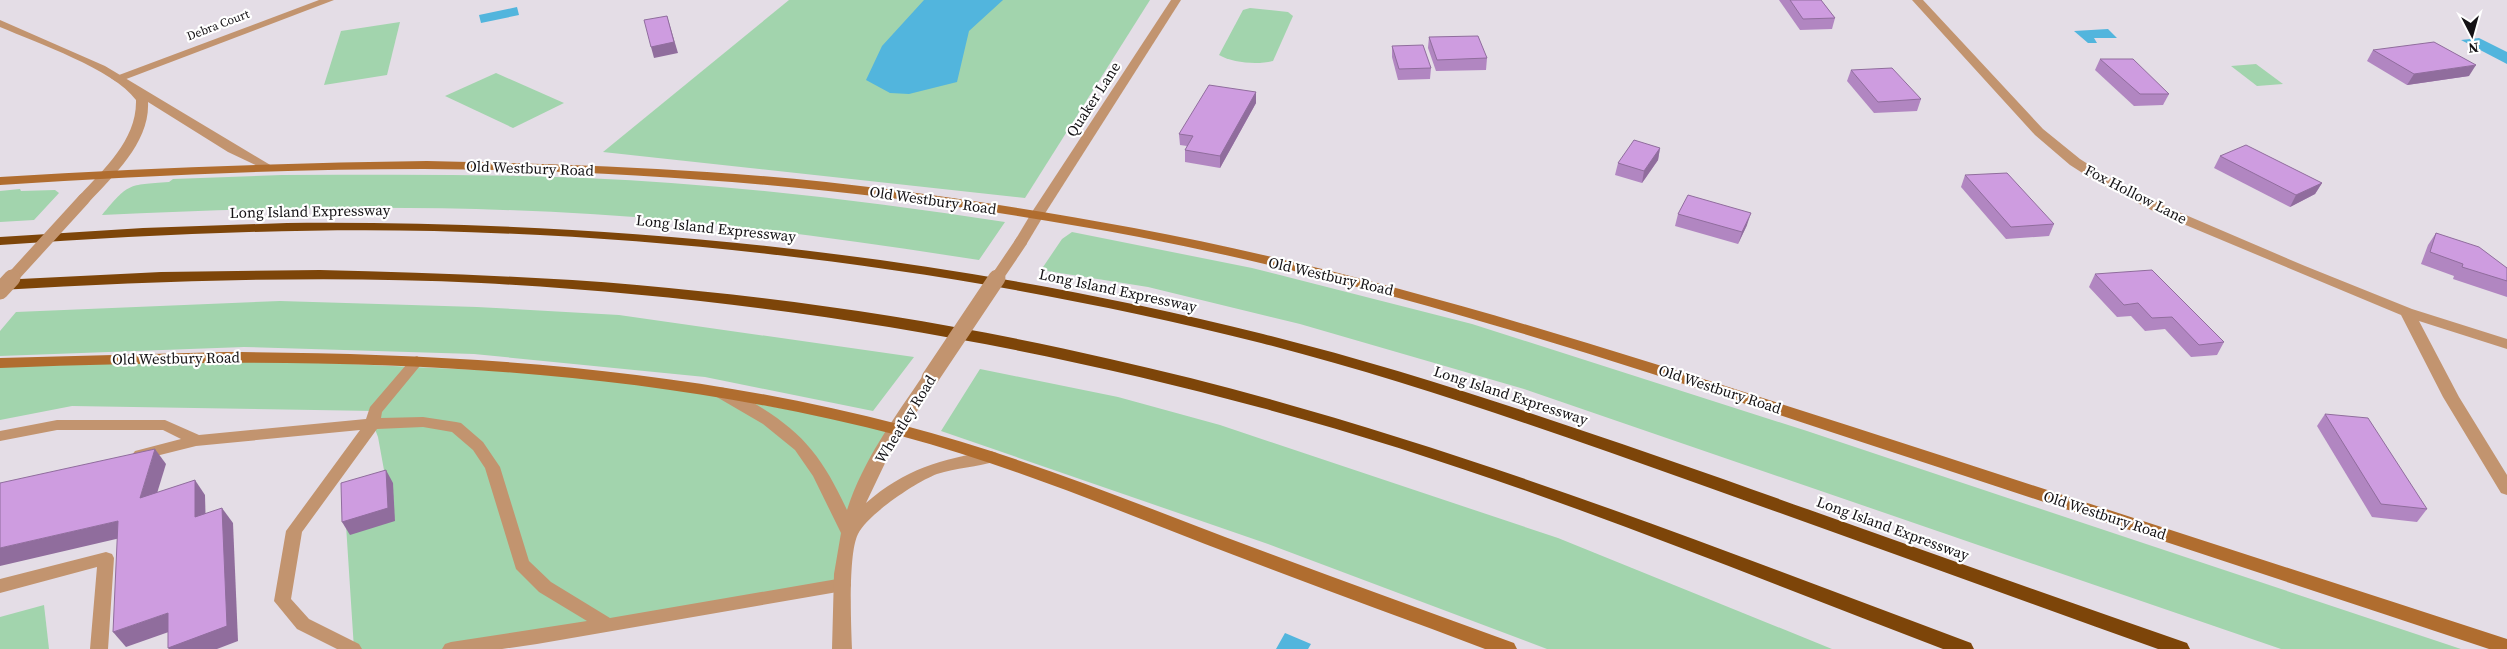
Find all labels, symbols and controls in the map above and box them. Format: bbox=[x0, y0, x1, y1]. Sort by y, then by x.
street label: Debra Court bbox=[185, 6, 252, 44]
north arrow bbox=[2447, 10, 2497, 60]
text: N bbox=[2467, 37, 2479, 58]
street label: Quaker Lane bbox=[1061, 57, 1125, 141]
street label: Old Westbury Road bbox=[466, 155, 595, 181]
street label: Fox Hollow Lane bbox=[2081, 159, 2191, 229]
street label: Old Westbury Road bbox=[868, 181, 998, 219]
street label: Long Island Expressway bbox=[229, 199, 391, 223]
street label: Long Island Expressway bbox=[635, 209, 797, 247]
street label: Old Westbury Road bbox=[1266, 251, 1396, 301]
street label: Long Island Expressway bbox=[1037, 263, 1199, 317]
street label: Old Westbury Road bbox=[112, 346, 241, 370]
street label: Old Westbury Road bbox=[1656, 359, 1785, 419]
street label: Long Island Expressway bbox=[1431, 360, 1591, 430]
street label: Wheatley Road bbox=[869, 370, 941, 467]
street label: Old Westbury Road bbox=[2041, 485, 2170, 545]
street label: Long Island Expressway bbox=[1814, 491, 1972, 565]

